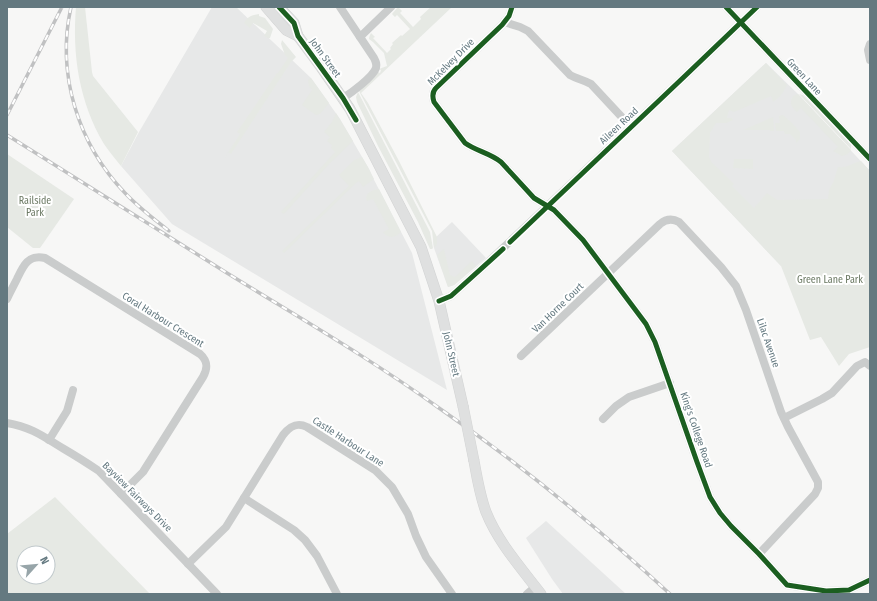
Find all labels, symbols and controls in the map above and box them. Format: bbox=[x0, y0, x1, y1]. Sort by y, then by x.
street label: John Street bbox=[307, 36, 344, 81]
street label: McKelvey Drive bbox=[425, 36, 477, 88]
street label: Green Lane bbox=[784, 56, 824, 98]
street label: Aileen Road bbox=[597, 105, 641, 147]
park label: Railside Park bbox=[19, 195, 51, 219]
park label: Green Lane Park bbox=[797, 274, 863, 286]
street label: Van Horne Court bbox=[530, 280, 587, 335]
street label: Coral Harbour Crescent bbox=[120, 290, 207, 350]
street label: Lilac Avenue bbox=[754, 317, 782, 369]
street label: John Street bbox=[440, 330, 462, 378]
street label: King's College Road bbox=[677, 391, 715, 469]
street label: Castle Harbour Lane bbox=[310, 414, 386, 470]
street label: Bayview Fairways Drive bbox=[100, 460, 174, 534]
north arrow bbox=[16, 545, 56, 585]
text: N bbox=[37, 555, 52, 567]

